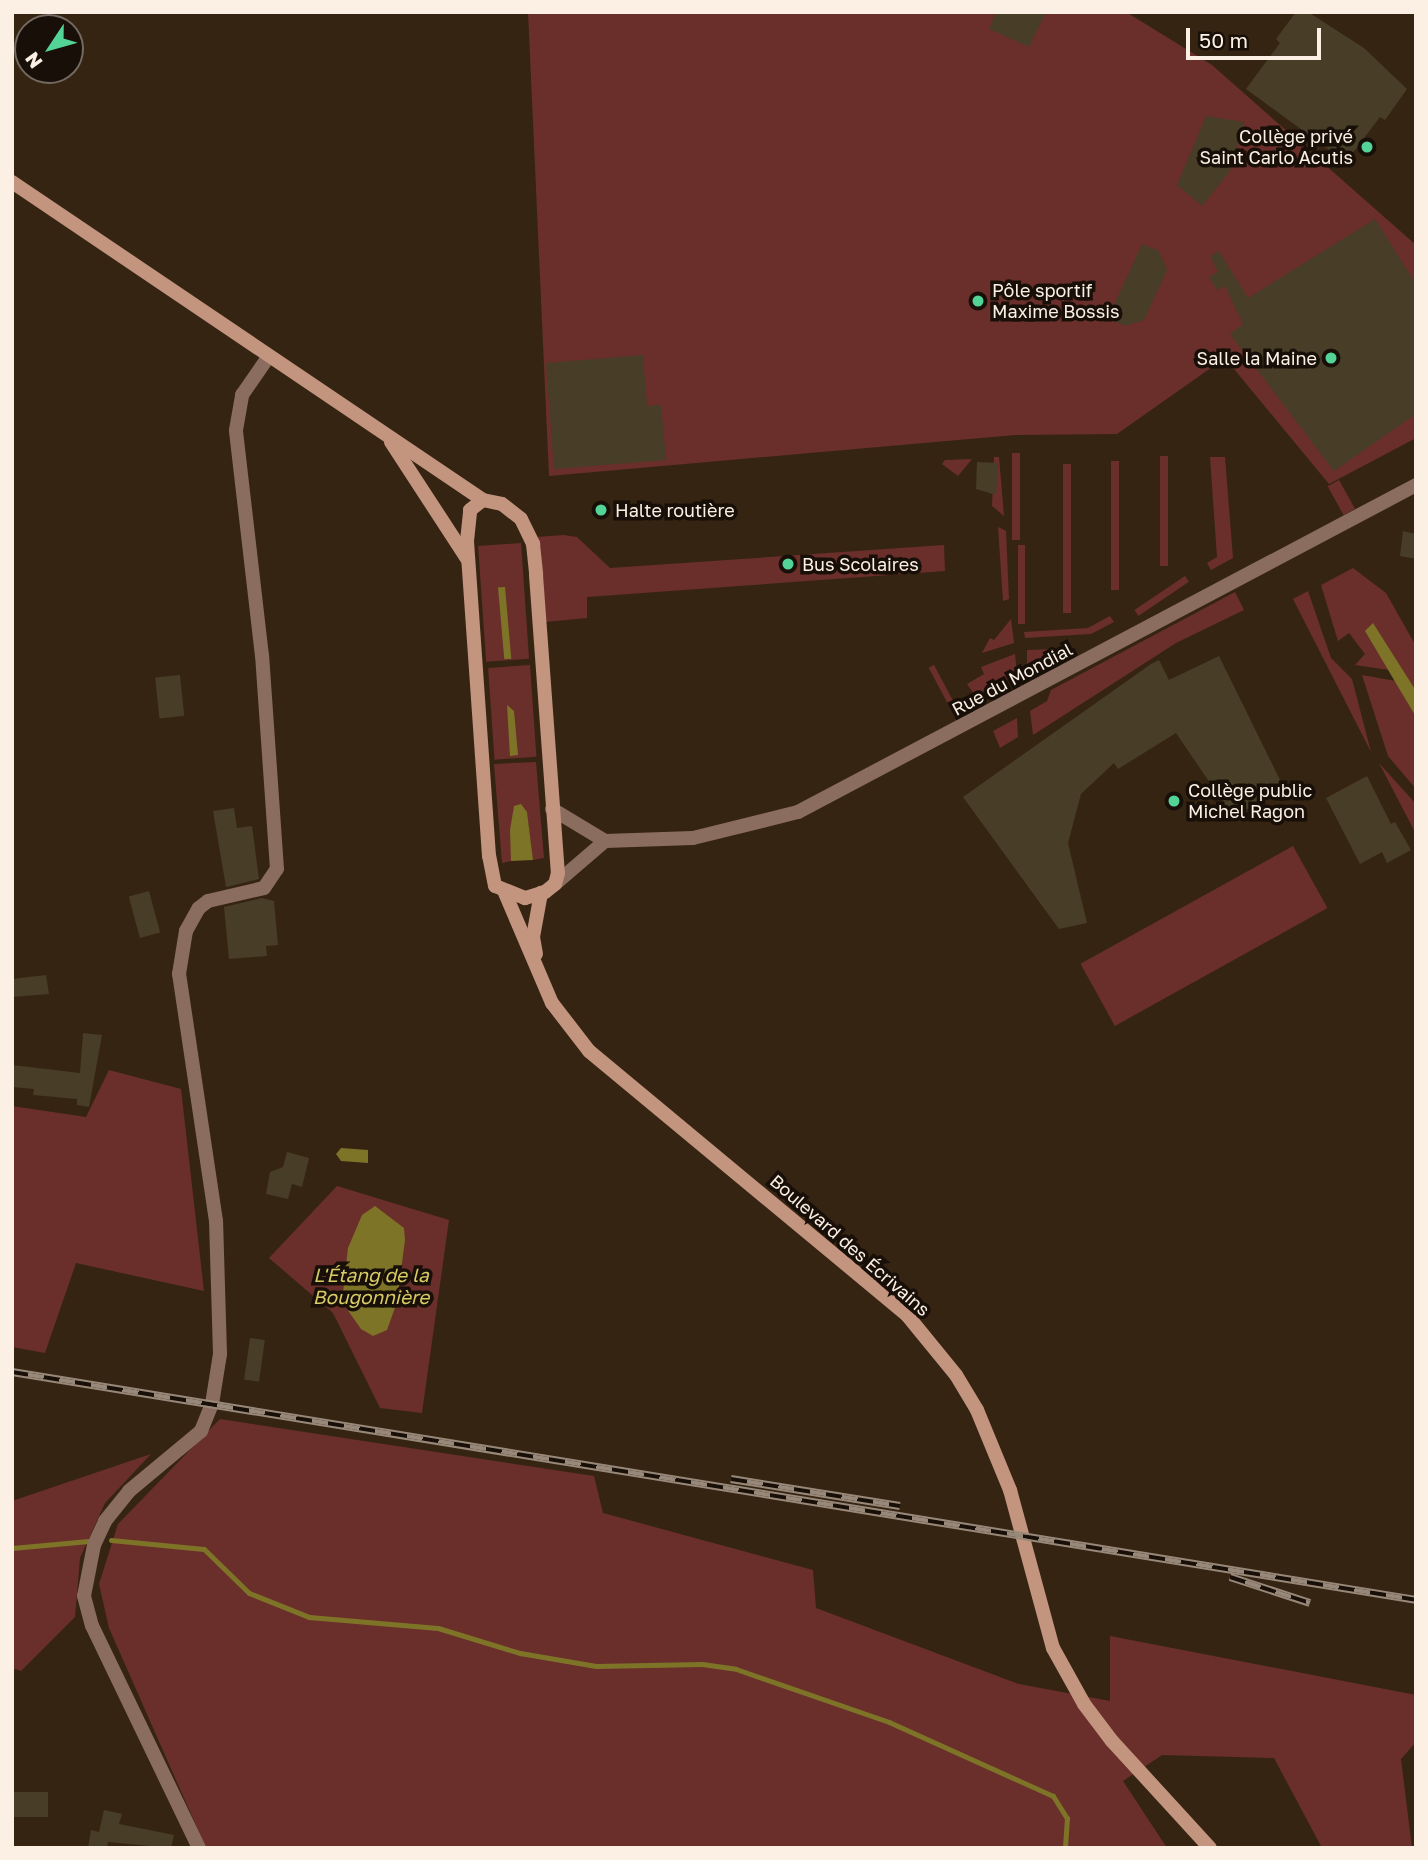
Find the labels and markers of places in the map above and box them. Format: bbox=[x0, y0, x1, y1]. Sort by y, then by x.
place label: Collège privé Saint Carlo Acutis bbox=[1199, 126, 1353, 168]
marker: Collège privé Saint Carlo Acutis bbox=[1359, 139, 1375, 155]
place label: Pôle sportif Maxime Bossis bbox=[992, 280, 1120, 322]
marker: Pôle sportif Maxime Bossis bbox=[970, 293, 986, 309]
place label: Salle la Maine bbox=[1197, 347, 1317, 369]
marker: Salle la Maine bbox=[1323, 350, 1339, 366]
place label: Halte routière bbox=[615, 499, 735, 521]
marker: Halte routière bbox=[593, 502, 609, 518]
place label: Bus Scolaires bbox=[802, 553, 919, 575]
marker: Bus Scolaires bbox=[780, 556, 796, 572]
place label: Collège public Michel Ragon bbox=[1188, 780, 1312, 822]
marker: Collège public Michel Ragon bbox=[1166, 793, 1182, 809]

